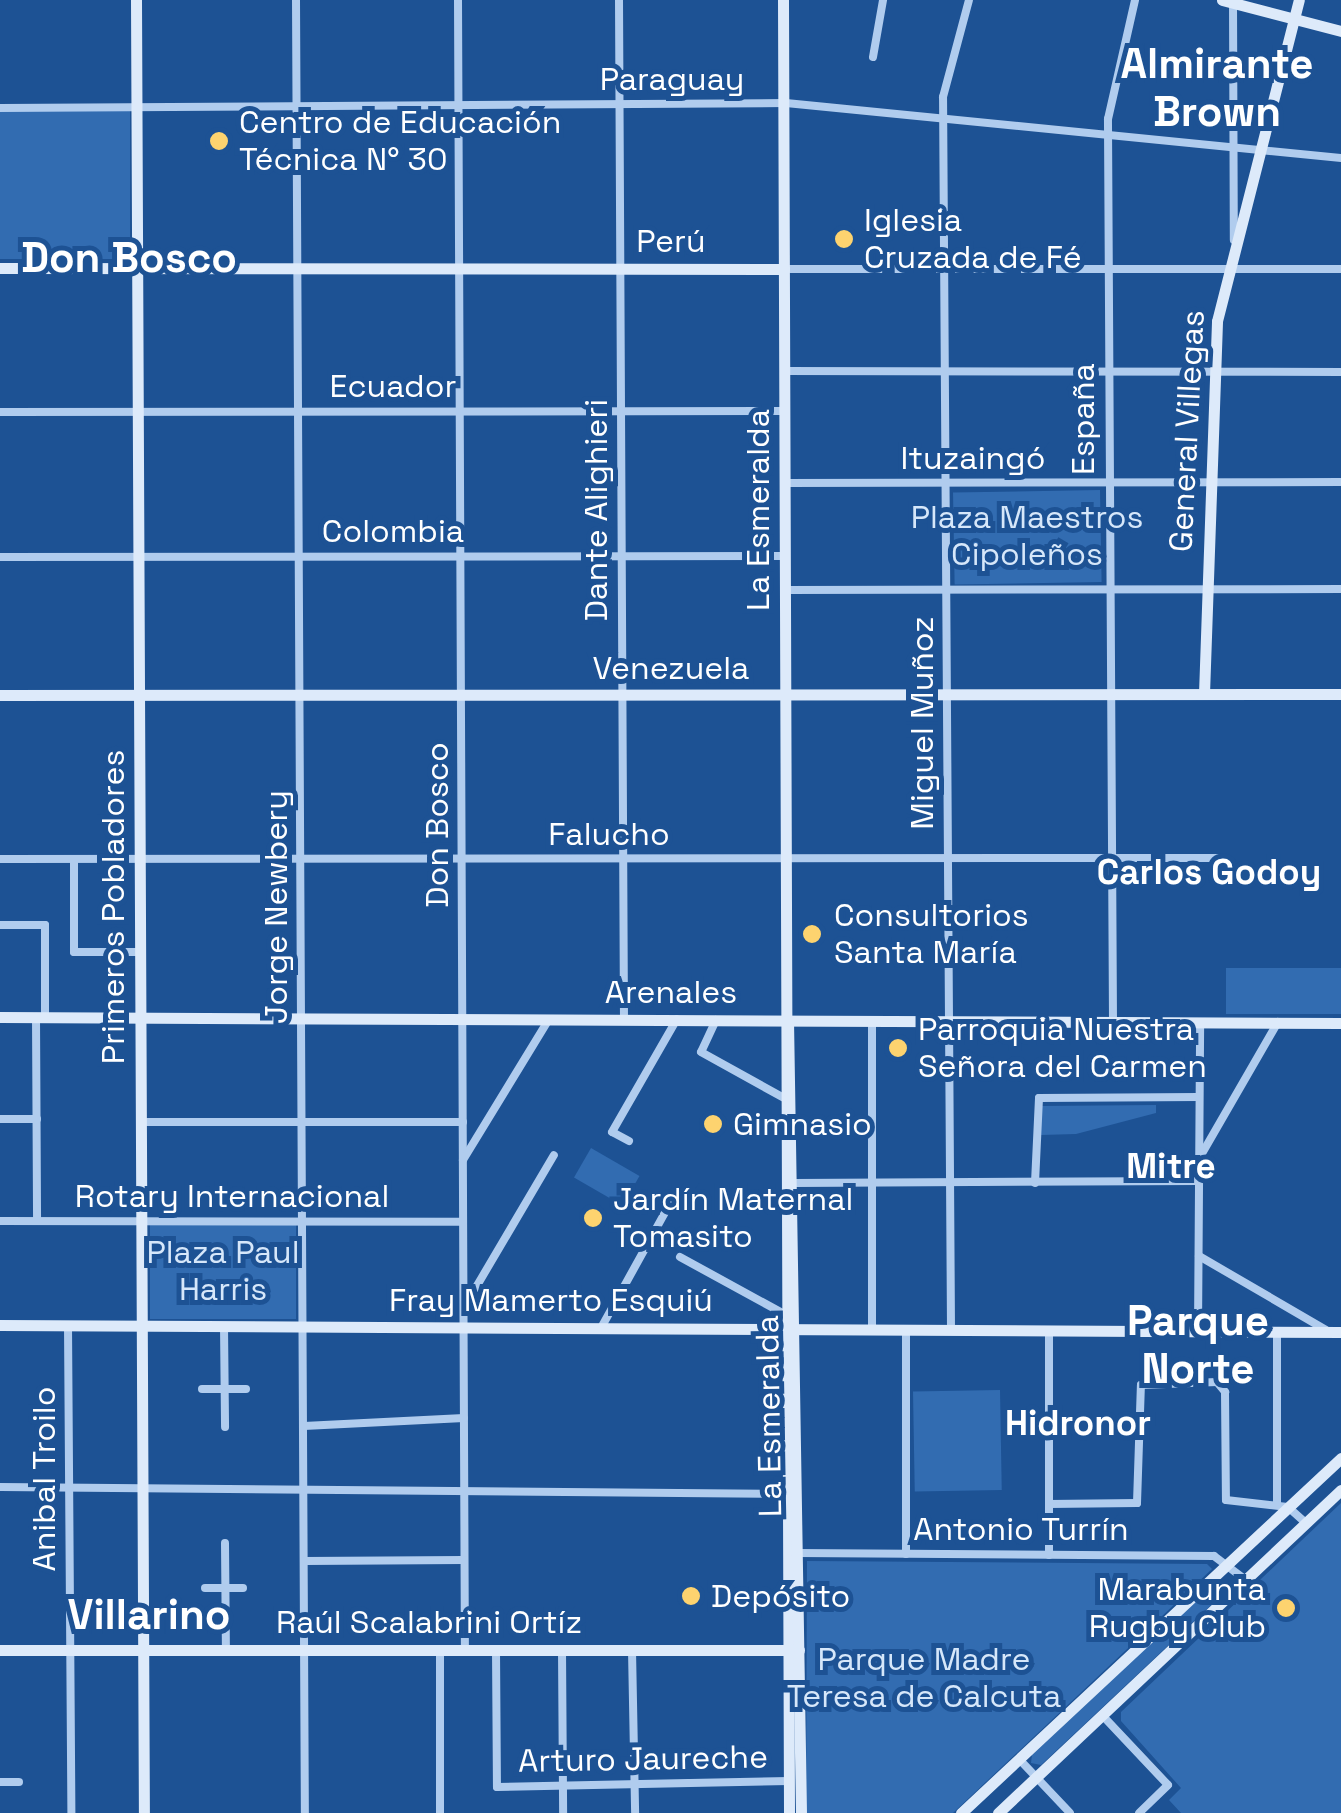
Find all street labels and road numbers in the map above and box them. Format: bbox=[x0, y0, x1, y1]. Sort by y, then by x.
street label: Paraguay bbox=[600, 60, 744, 98]
street label: Perú bbox=[636, 222, 706, 260]
street label: General Villegas bbox=[1161, 309, 1213, 553]
street label: España bbox=[1064, 363, 1102, 475]
street label: Ecuador bbox=[329, 367, 457, 405]
street label: Dante Alighieri bbox=[577, 399, 615, 621]
street label: La Esmeralda bbox=[739, 409, 777, 611]
street label: Ituzaingó bbox=[901, 439, 1045, 477]
street label: Colombia bbox=[322, 512, 464, 550]
street label: Miguel Muñoz bbox=[903, 616, 941, 830]
street label: Venezuela bbox=[593, 649, 749, 687]
street label: Don Bosco bbox=[418, 742, 456, 908]
street label: Primeros Pobladores bbox=[94, 750, 132, 1064]
street label: Jorge Newbery bbox=[257, 790, 295, 1024]
street label: Falucho bbox=[548, 815, 670, 853]
street label: Arenales bbox=[605, 973, 737, 1011]
street label: Rotary Internacional bbox=[75, 1177, 389, 1215]
street label: Fray Mamerto Esquiú bbox=[389, 1281, 713, 1319]
street label: La Esmeralda bbox=[748, 1315, 790, 1517]
street label: Anibal Troilo bbox=[25, 1386, 63, 1572]
street label: Antonio Turrín bbox=[913, 1510, 1129, 1548]
street label: Raúl Scalabrini Ortíz bbox=[276, 1603, 582, 1641]
street label: Arturo Jaureche bbox=[518, 1738, 768, 1780]

